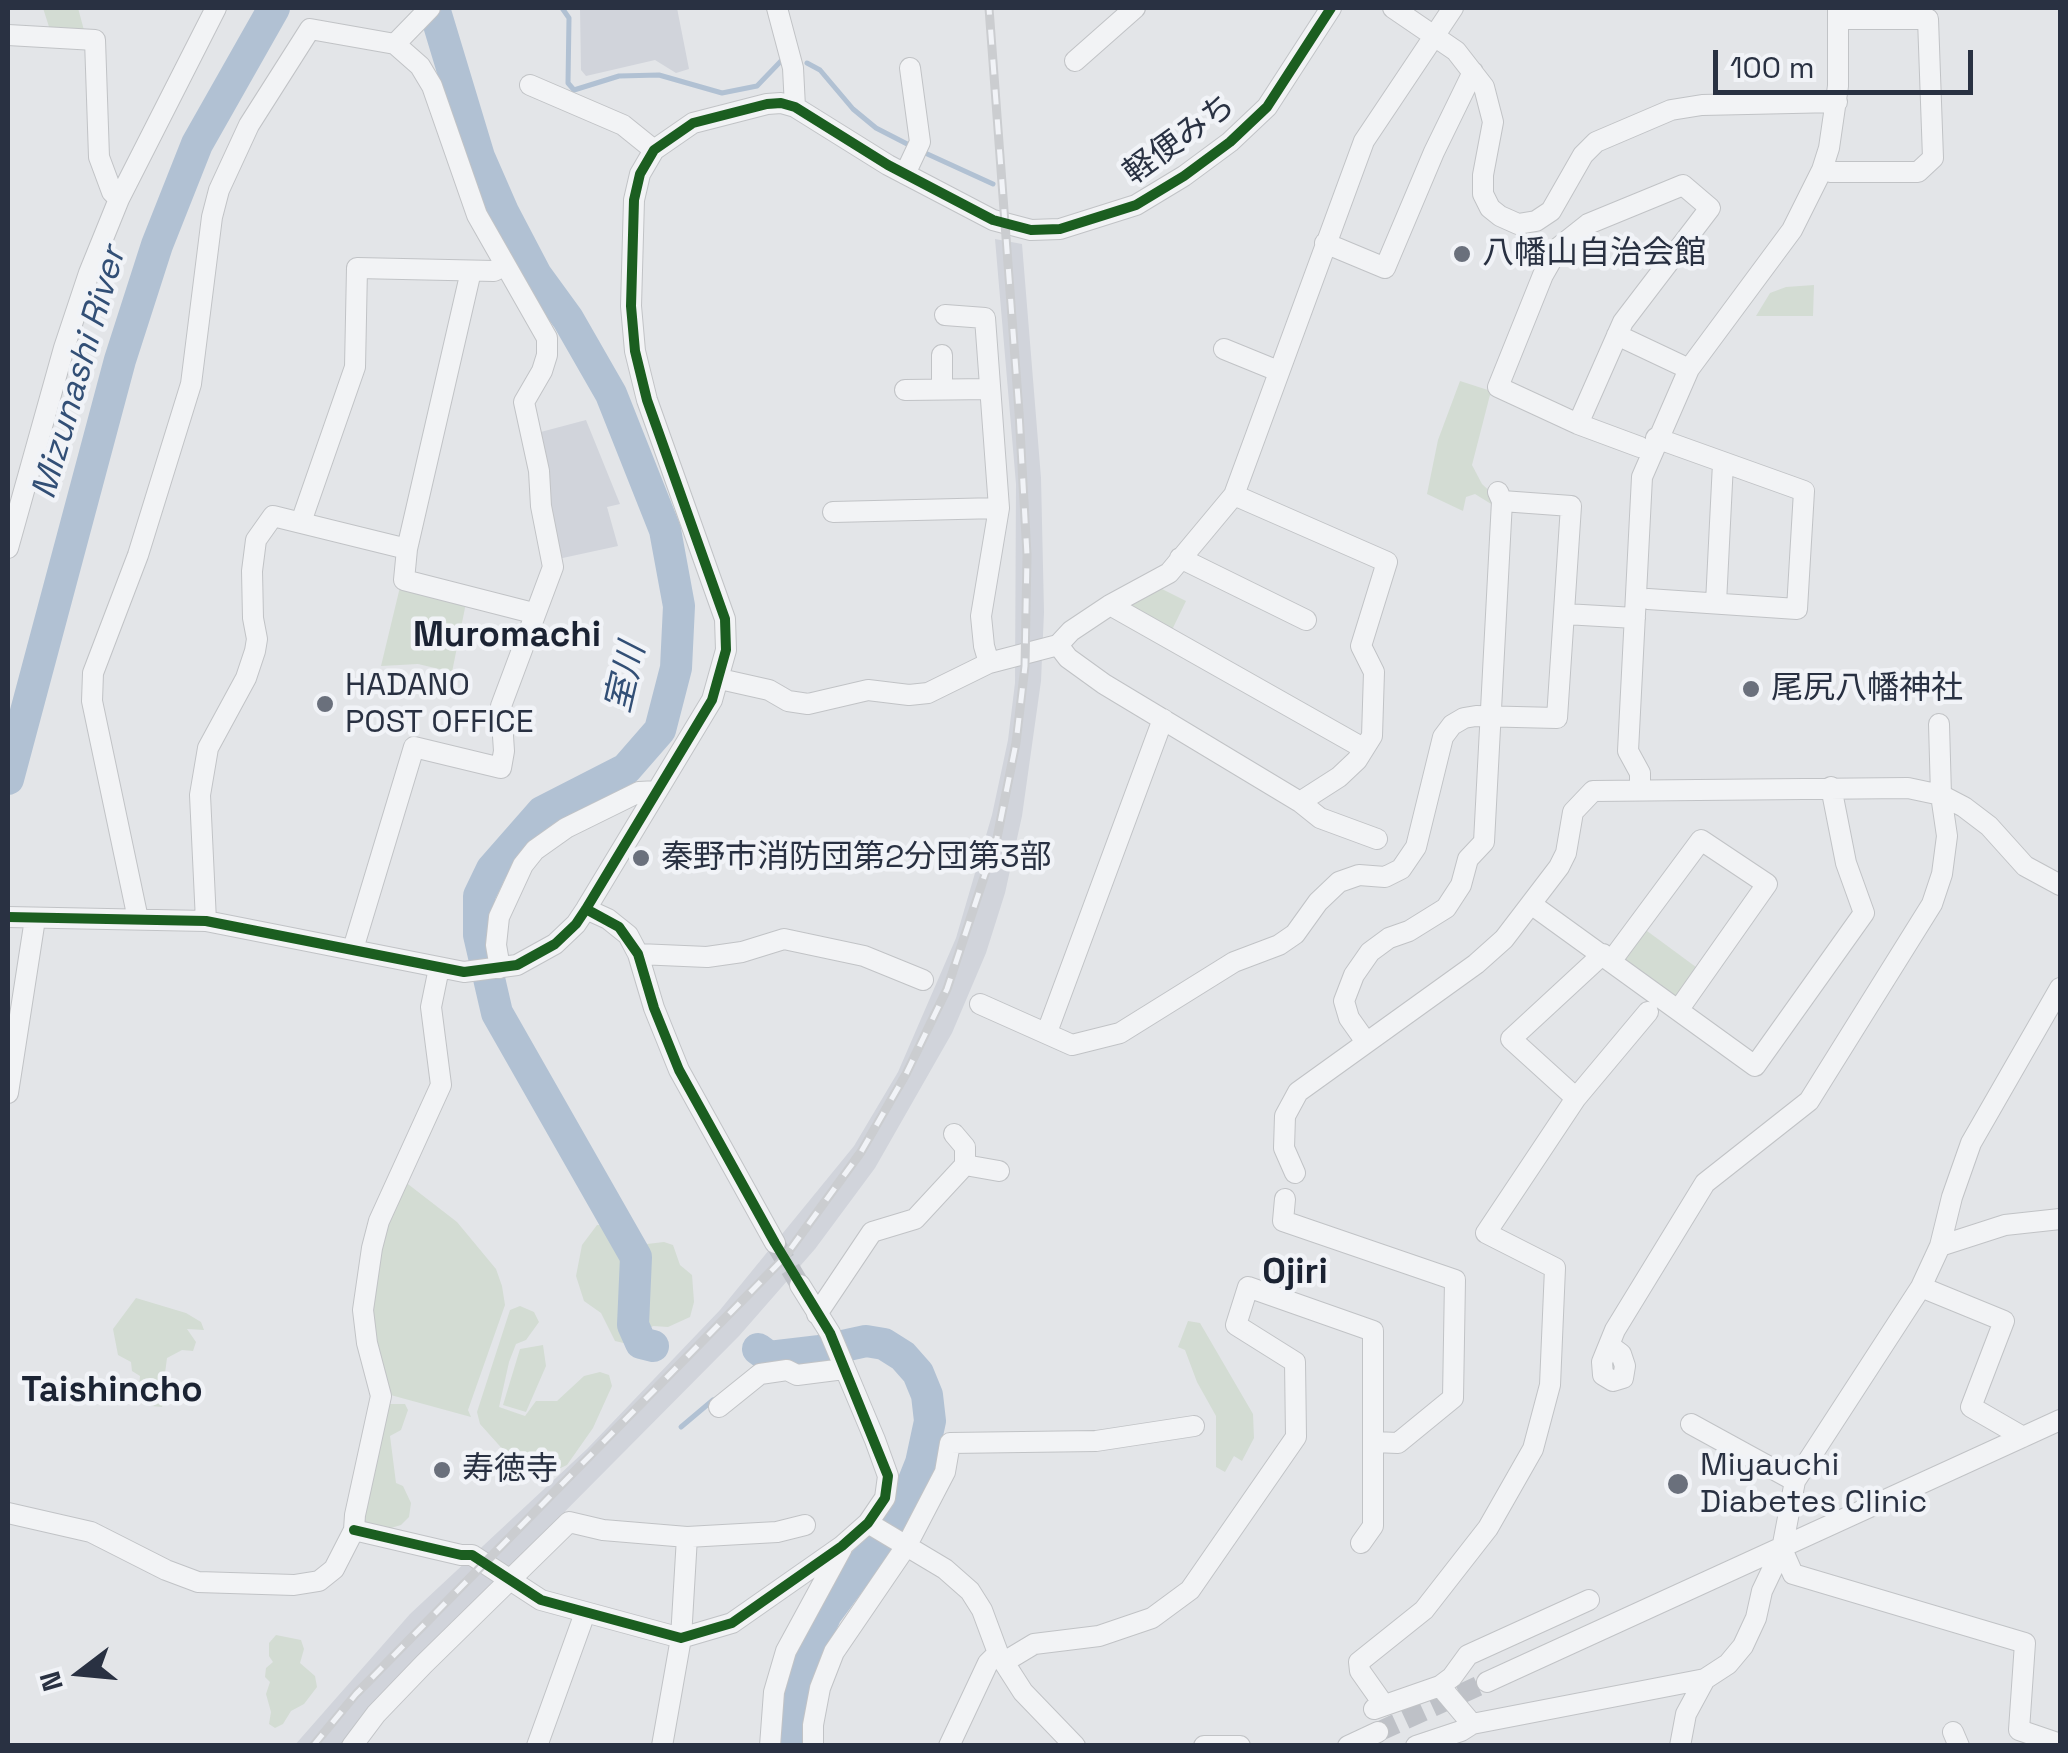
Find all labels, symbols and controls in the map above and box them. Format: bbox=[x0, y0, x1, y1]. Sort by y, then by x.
scale bar bbox=[1718, 30, 1978, 92]
text: 100 m bbox=[1730, 48, 1815, 87]
street label: 軽便みち bbox=[1117, 87, 1243, 193]
place label: 八幡山自治会館 bbox=[1482, 235, 1706, 273]
water label: Mizunashi River bbox=[24, 242, 136, 504]
marker: 八幡山自治会館 bbox=[1451, 243, 1473, 265]
district label: Muromachi bbox=[413, 616, 601, 658]
water label: 室川 bbox=[599, 639, 655, 717]
place label: HADANO POST OFFICE bbox=[345, 667, 534, 742]
place label: 尾尻八幡神社 bbox=[1771, 670, 1963, 708]
marker: 尾尻八幡神社 bbox=[1740, 678, 1762, 700]
marker: HADANO POST OFFICE bbox=[314, 693, 336, 715]
place label: 秦野市消防団第2分団第3部 bbox=[661, 839, 1052, 877]
marker: 秦野市消防団第2分団第3部 bbox=[630, 847, 652, 869]
district label: Ojiri bbox=[1262, 1253, 1328, 1295]
district label: Taishincho bbox=[21, 1371, 203, 1413]
place label: Miyauchi Diabetes Clinic bbox=[1700, 1447, 1927, 1522]
place label: 寿徳寺 bbox=[462, 1451, 558, 1489]
marker: 寿徳寺 bbox=[431, 1459, 453, 1481]
marker: Miyauchi Diabetes Clinic bbox=[1665, 1471, 1691, 1497]
north arrow bbox=[30, 1623, 130, 1723]
text: N bbox=[31, 1667, 71, 1695]

